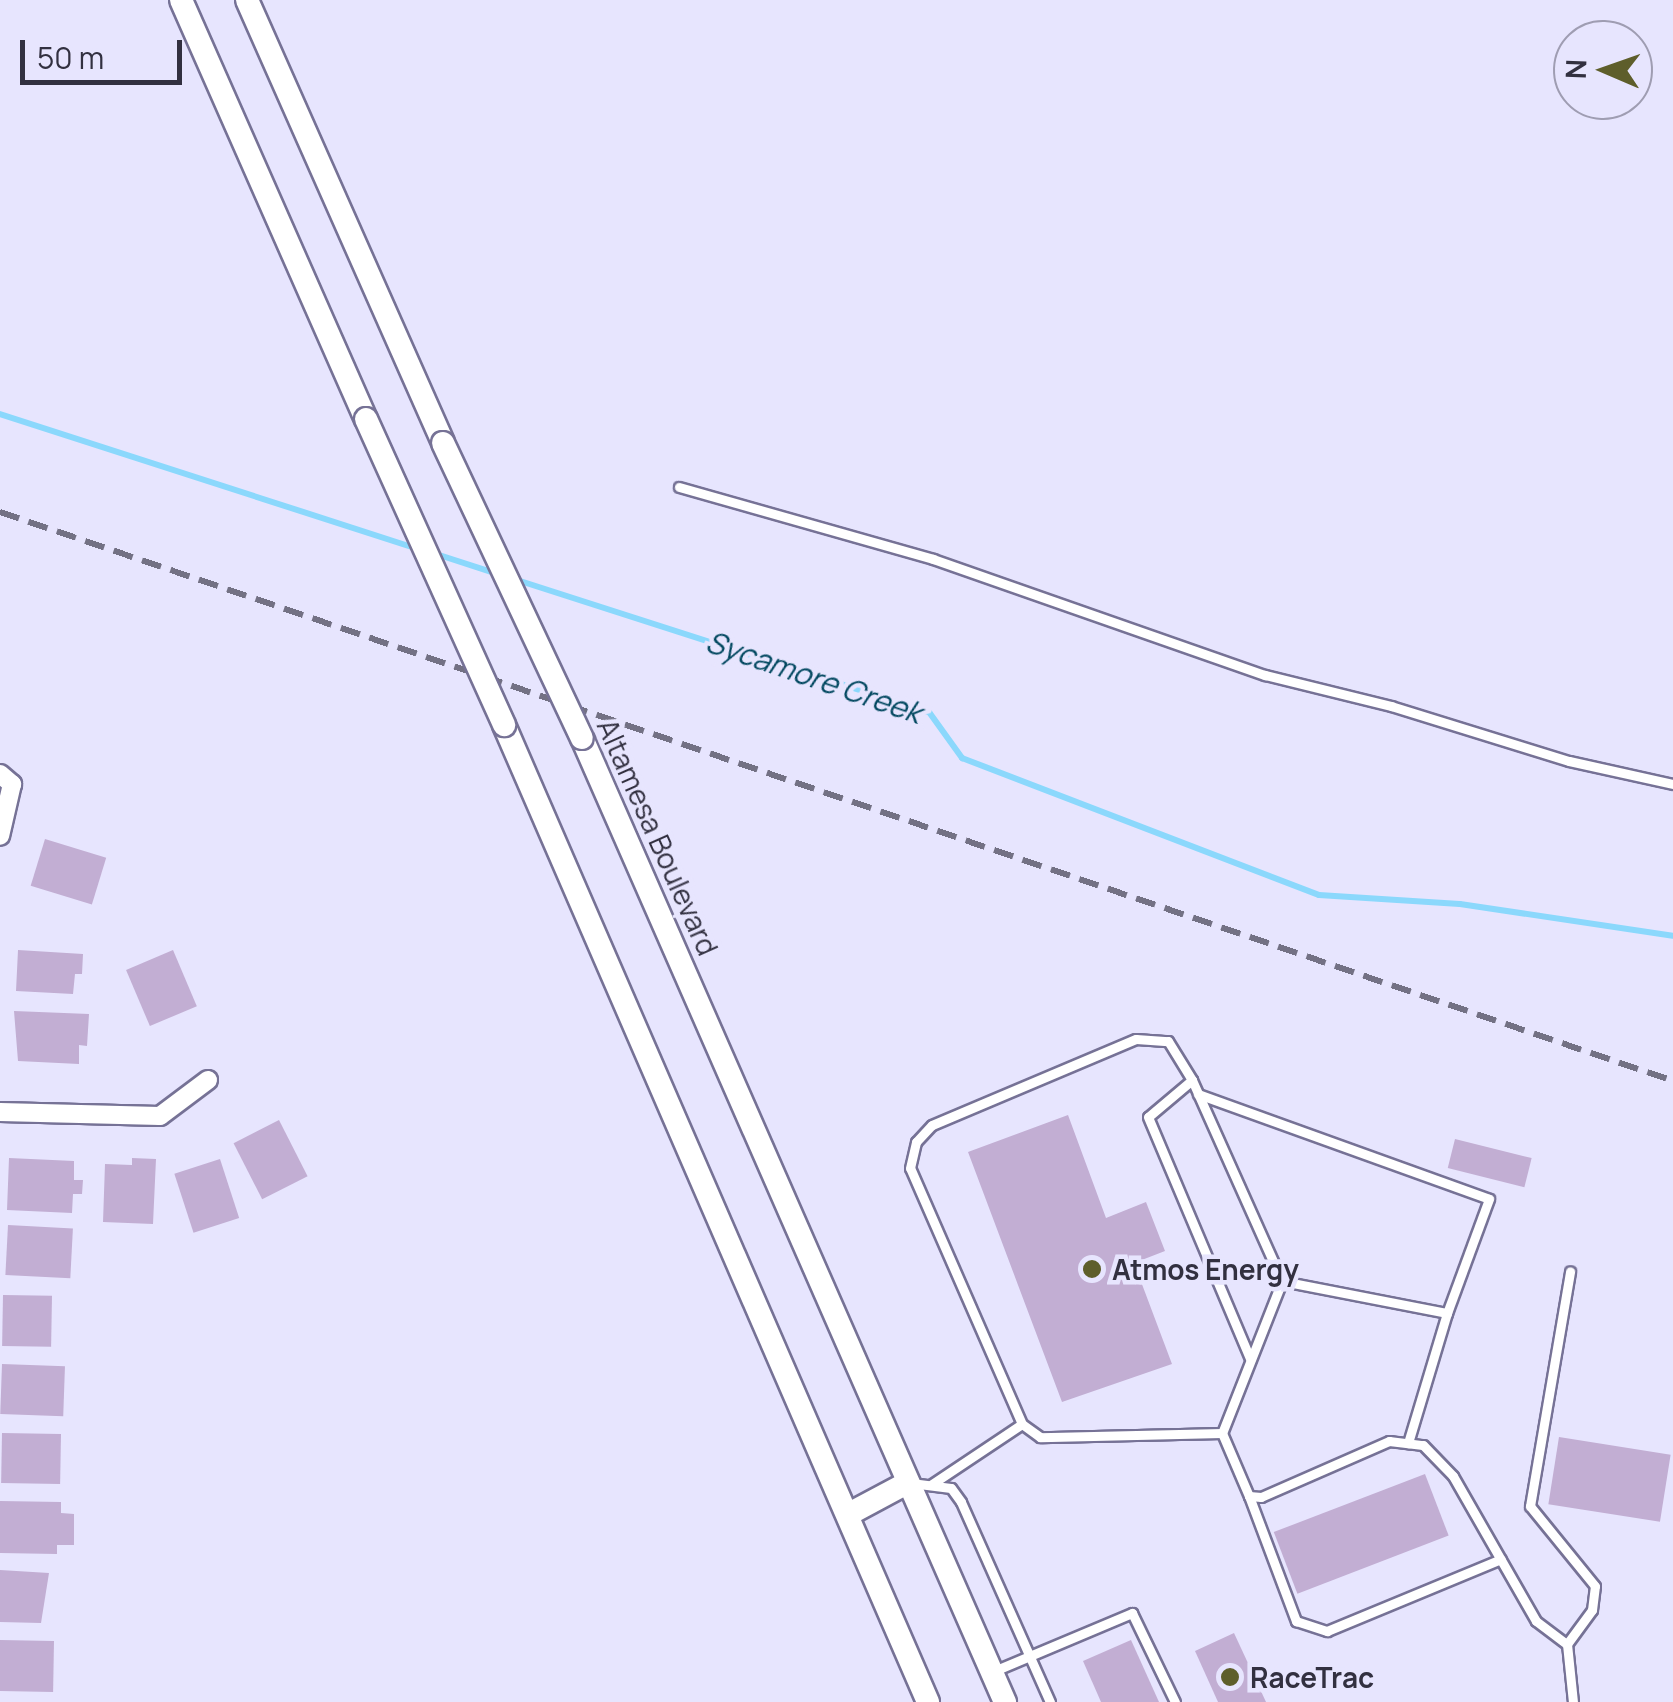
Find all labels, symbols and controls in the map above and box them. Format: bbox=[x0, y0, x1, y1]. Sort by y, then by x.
scale bar bbox=[25, 20, 188, 82]
north arrow bbox=[1553, 20, 1653, 120]
text: 50 m bbox=[37, 37, 104, 78]
text: N bbox=[1556, 58, 1594, 80]
water label: Sycamore Creek bbox=[701, 623, 927, 731]
street label: Altamesa Boulevard bbox=[591, 714, 725, 960]
place label: Atmos Energy bbox=[1112, 1252, 1299, 1286]
marker: Atmos Energy bbox=[1081, 1258, 1103, 1280]
place label: RaceTrac bbox=[1250, 1660, 1374, 1694]
marker: RaceTrac bbox=[1219, 1666, 1241, 1688]

